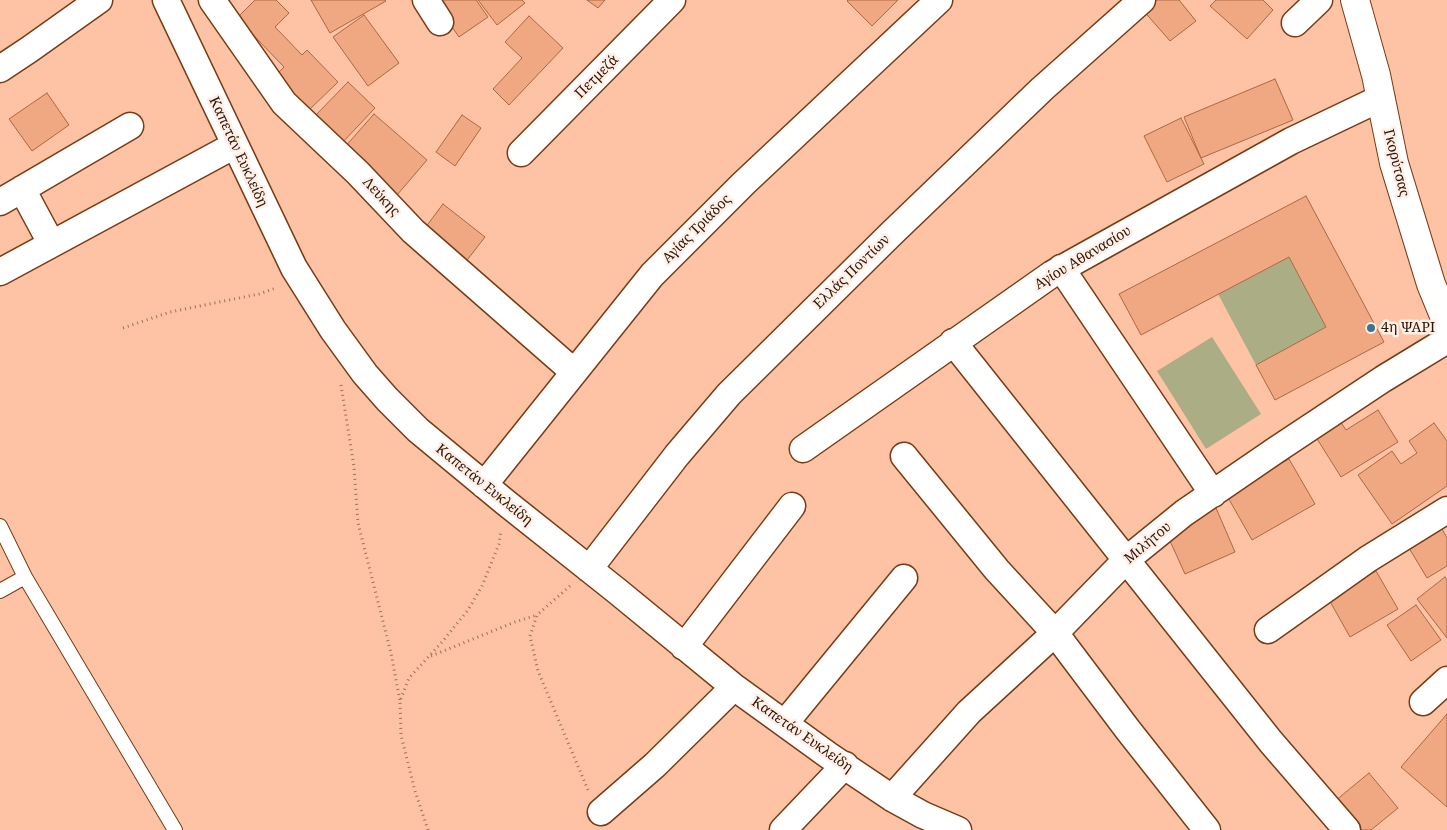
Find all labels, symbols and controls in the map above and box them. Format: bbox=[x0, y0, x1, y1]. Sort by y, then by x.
street label: Πετμεζά bbox=[572, 52, 622, 102]
street label: Καπετάν Ευκλείδη bbox=[205, 94, 271, 210]
street label: Γκορύτσας bbox=[1379, 127, 1413, 199]
street label: Λεύκης bbox=[359, 174, 403, 220]
street label: Αγίας Τριάδος bbox=[659, 191, 735, 267]
street label: Αγίου Αθανασίου bbox=[1032, 223, 1134, 293]
street label: Ελλάς Ποντίων bbox=[810, 231, 894, 313]
place label: 4η ΨΑΡΙ bbox=[1381, 320, 1435, 336]
marker: 4η ΨΑΡΙ bbox=[1365, 322, 1377, 334]
street label: Καπετάν Ευκλείδη bbox=[432, 441, 536, 529]
street label: Μιλήτου bbox=[1121, 519, 1175, 567]
street label: Καπετάν Ευκλείδη bbox=[748, 694, 856, 776]

